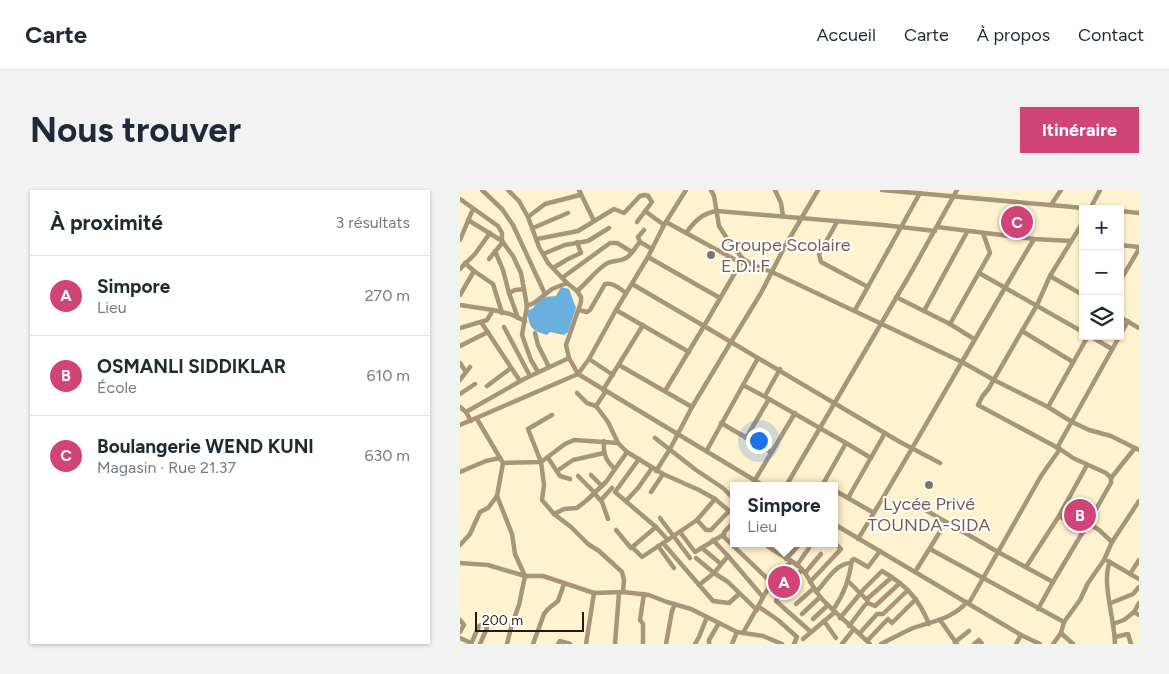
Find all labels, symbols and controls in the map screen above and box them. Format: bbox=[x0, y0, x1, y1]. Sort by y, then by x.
text: Carte bbox=[25, 20, 87, 49]
text: Accueil bbox=[816, 24, 876, 46]
text: Carte bbox=[904, 24, 949, 46]
text: À propos bbox=[977, 24, 1050, 46]
text: Contact bbox=[1078, 24, 1144, 46]
button: Itinéraire bbox=[1020, 107, 1139, 153]
text: Nous trouver bbox=[30, 109, 241, 151]
pin: C bbox=[1001, 203, 1033, 241]
map controls bbox=[1079, 205, 1124, 340]
button: + bbox=[1079, 205, 1124, 250]
text: À proximité bbox=[50, 210, 163, 235]
text: 3 résultats bbox=[336, 213, 410, 232]
place label: Groupe Scolaire E.D.I.F bbox=[721, 234, 851, 277]
marker: Groupe Scolaire E.D.I.F bbox=[705, 249, 717, 261]
button: − bbox=[1079, 250, 1124, 295]
text: Simpore bbox=[97, 275, 170, 298]
text: A bbox=[60, 286, 72, 305]
text: 270 m bbox=[365, 286, 410, 305]
button: layers bbox=[1079, 295, 1124, 340]
text: Lieu bbox=[97, 298, 127, 317]
text: OSMANLI SIDDIKLAR bbox=[97, 355, 286, 378]
text: B bbox=[61, 366, 71, 385]
text: 610 m bbox=[367, 366, 410, 385]
text: École bbox=[97, 378, 137, 397]
your location bbox=[746, 428, 772, 454]
text: Boulangerie WEND KUNI bbox=[97, 435, 314, 458]
text: C bbox=[60, 446, 72, 465]
text: 630 m bbox=[364, 446, 410, 465]
text: Magasin · Rue 21.37 bbox=[97, 458, 236, 477]
marker: Lycée Privé TOUNDA-SIDA bbox=[923, 479, 935, 491]
popup bbox=[730, 482, 838, 547]
place label: Lycée Privé TOUNDA-SIDA bbox=[867, 493, 991, 536]
text: Simpore bbox=[747, 494, 821, 517]
pin: B bbox=[1064, 496, 1096, 534]
text: Lieu bbox=[747, 517, 777, 536]
pin: A bbox=[768, 563, 800, 601]
scale bar bbox=[475, 609, 584, 632]
text: 200 m bbox=[482, 612, 523, 629]

